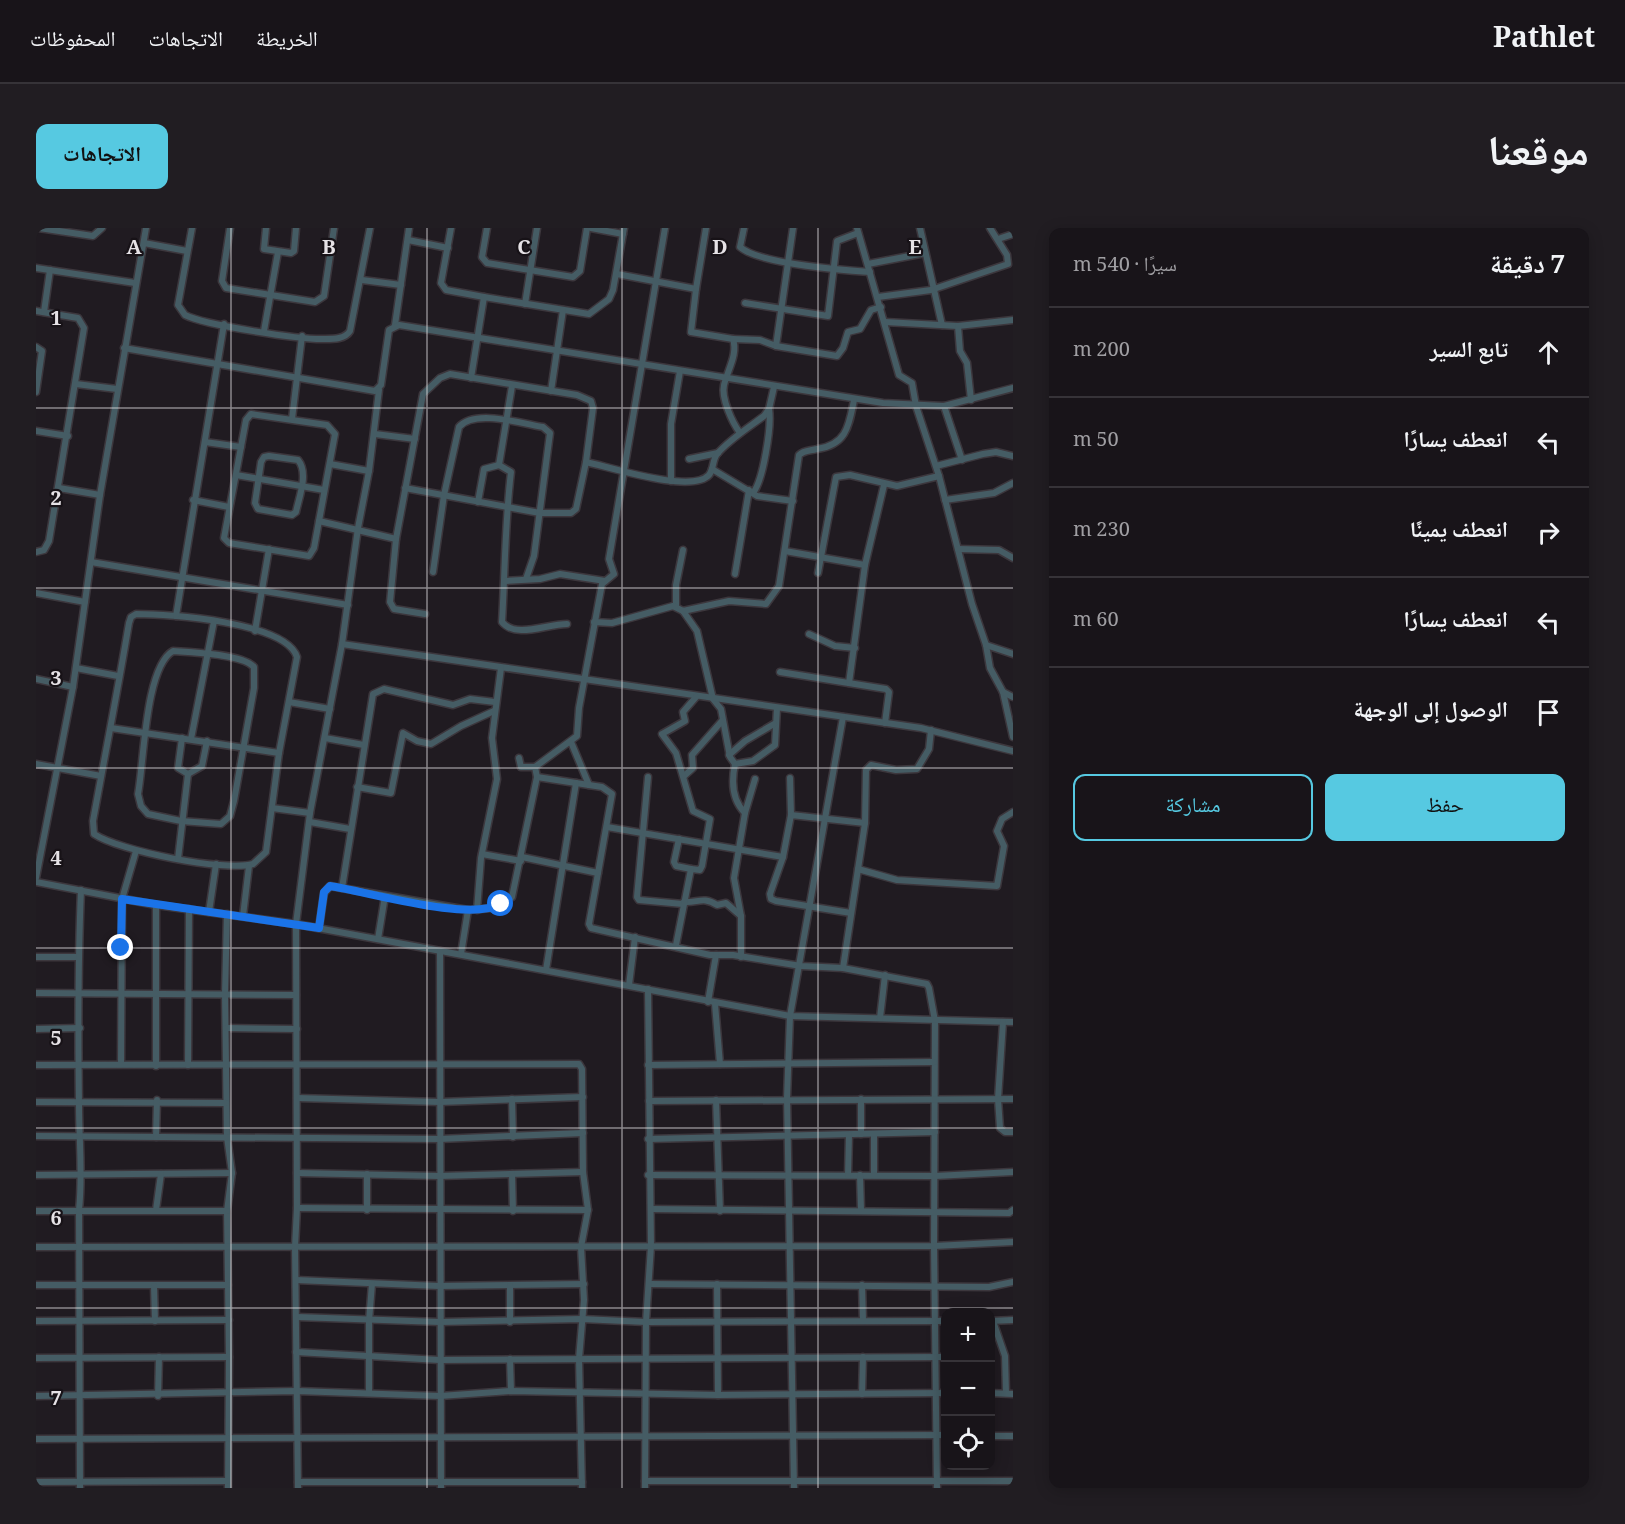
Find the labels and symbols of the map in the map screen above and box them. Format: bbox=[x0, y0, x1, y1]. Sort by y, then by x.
text: A bbox=[126, 233, 142, 267]
text: B bbox=[322, 233, 336, 267]
text: C bbox=[517, 233, 531, 267]
text: D bbox=[712, 233, 728, 267]
text: E bbox=[908, 233, 922, 267]
text: 1 bbox=[50, 304, 62, 338]
text: 2 bbox=[50, 484, 62, 518]
text: 3 bbox=[50, 664, 62, 698]
text: 4 bbox=[50, 844, 62, 878]
route start bbox=[487, 890, 513, 916]
route end bbox=[107, 934, 133, 960]
text: 5 bbox=[50, 1024, 62, 1058]
text: 6 bbox=[50, 1204, 62, 1238]
text: 7 bbox=[50, 1384, 62, 1418]

